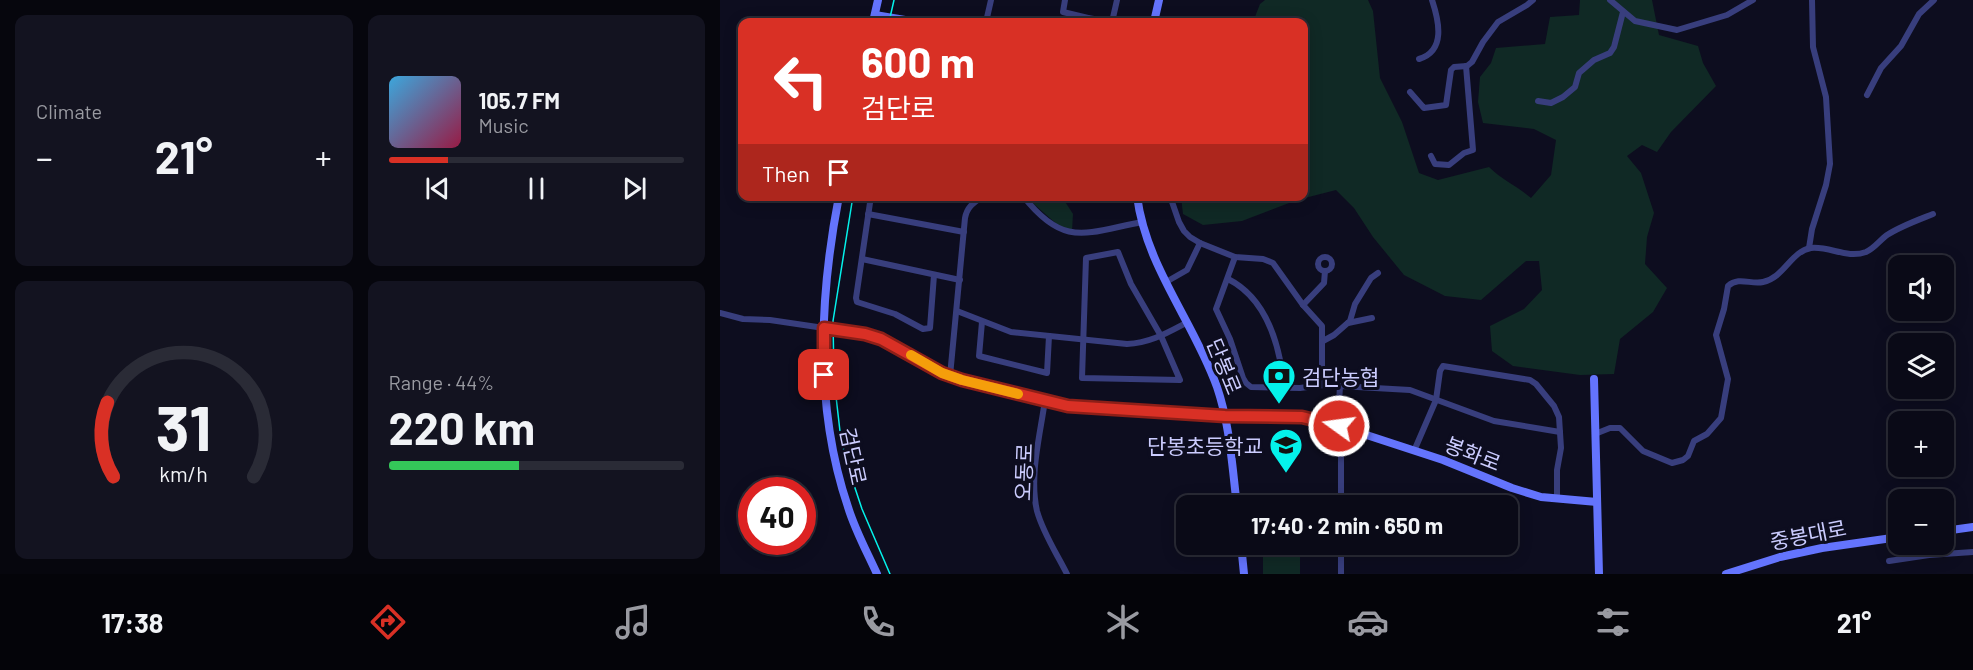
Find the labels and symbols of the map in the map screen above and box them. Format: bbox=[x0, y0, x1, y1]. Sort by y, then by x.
street label: 단봉로 bbox=[1203, 334, 1247, 398]
pin bbox=[798, 349, 849, 400]
bank icon: 검단농협 bbox=[1261, 358, 1297, 405]
place label: 검단농협 bbox=[1302, 364, 1379, 389]
position arrow bbox=[1307, 394, 1371, 458]
street label: 검단로 bbox=[836, 425, 872, 487]
school or university icon: 단봉초등학교 bbox=[1268, 427, 1304, 474]
street label: 봉화로 bbox=[1441, 431, 1505, 475]
place label: 단봉초등학교 bbox=[1147, 433, 1263, 458]
street label: 오동로 bbox=[1009, 443, 1037, 501]
speed limit sign: 40 bbox=[738, 477, 816, 555]
street label: 중봉대로 bbox=[1768, 514, 1848, 554]

